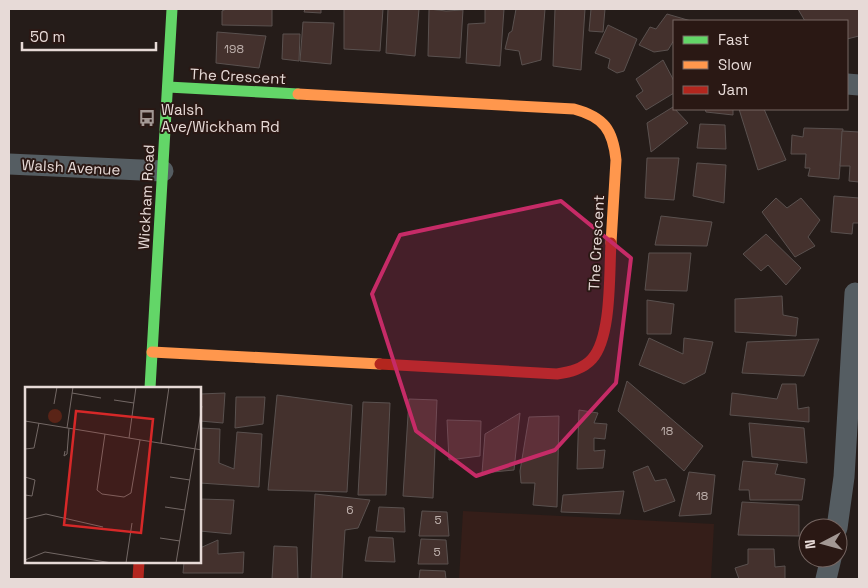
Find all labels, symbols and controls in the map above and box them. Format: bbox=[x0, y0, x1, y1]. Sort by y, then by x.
scale bar bbox=[22, 20, 156, 52]
legend bbox=[673, 20, 848, 110]
text: 50 m bbox=[30, 27, 65, 46]
text: Fast bbox=[718, 30, 749, 49]
house number: 198 bbox=[224, 41, 244, 57]
text: Slow bbox=[718, 55, 752, 74]
street label: The Crescent bbox=[189, 64, 287, 88]
text: Jam bbox=[718, 80, 748, 99]
place label: Walsh Ave/Wickham Rd bbox=[161, 100, 280, 136]
bus stop icon: Walsh Ave/Wickham Rd bbox=[137, 108, 157, 128]
street label: Wickham Road bbox=[134, 144, 158, 250]
street label: Walsh Avenue bbox=[21, 155, 121, 179]
street label: The Crescent bbox=[584, 194, 608, 292]
inset map bbox=[25, 387, 201, 563]
house number: 18 bbox=[661, 423, 673, 439]
house number: 18 bbox=[696, 488, 708, 504]
house number: 6 bbox=[346, 502, 354, 518]
house number: 5 bbox=[434, 512, 442, 528]
north arrow bbox=[798, 518, 848, 568]
text: N bbox=[801, 539, 820, 550]
house number: 5 bbox=[433, 544, 441, 560]

